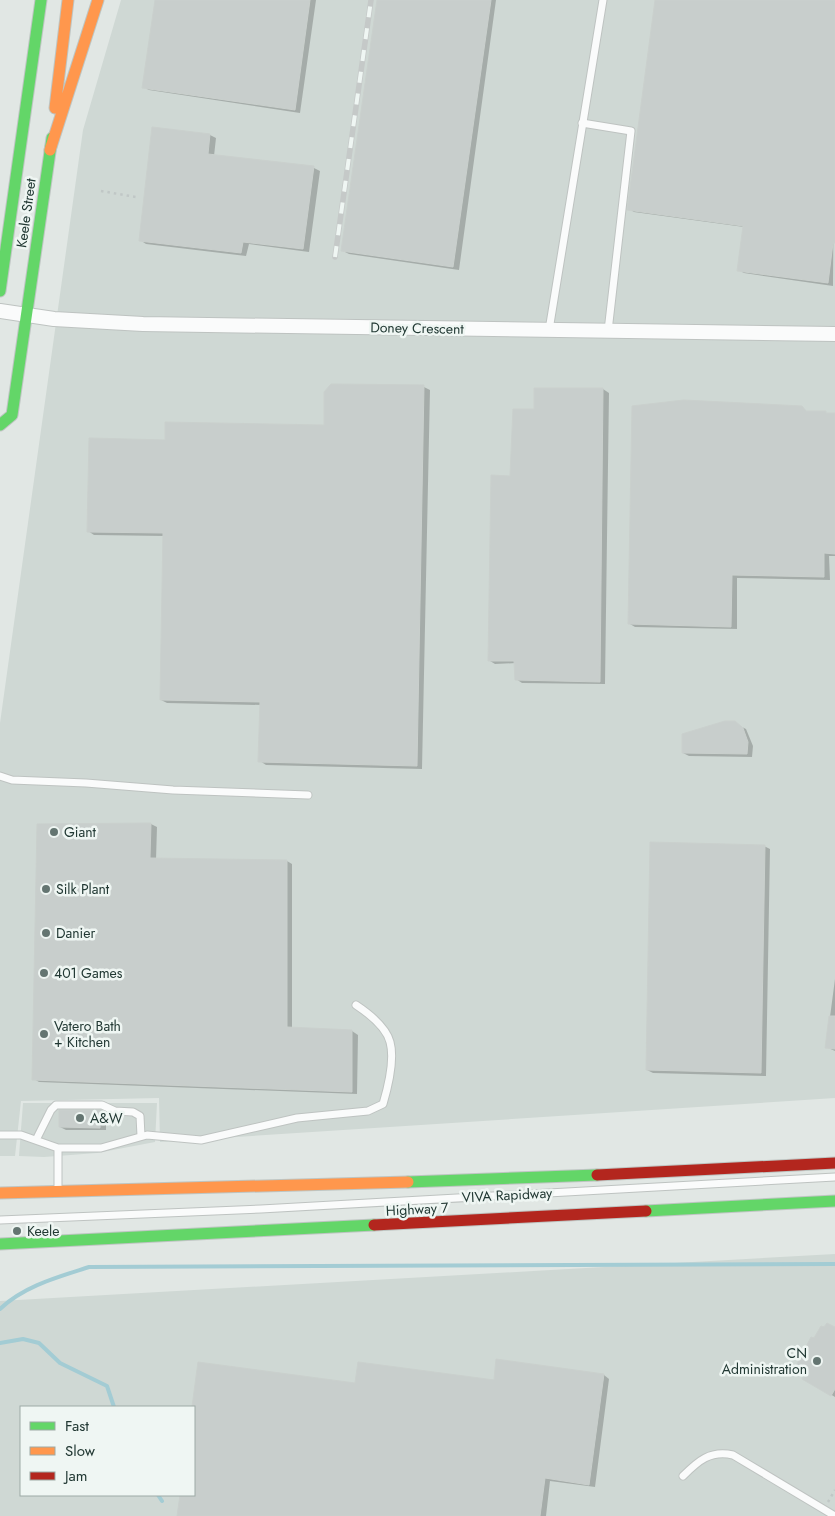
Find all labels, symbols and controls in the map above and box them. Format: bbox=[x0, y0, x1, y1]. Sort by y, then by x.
street label: Keele Street bbox=[11, 176, 41, 249]
street label: Doney Crescent bbox=[370, 317, 465, 339]
place label: Giant bbox=[64, 822, 97, 842]
marker: Giant bbox=[48, 826, 60, 838]
place label: Silk Plant bbox=[56, 879, 110, 899]
marker: Silk Plant bbox=[40, 883, 52, 895]
place label: Danier bbox=[56, 923, 95, 943]
marker: Danier bbox=[40, 927, 52, 939]
place label: 401 Games bbox=[54, 963, 123, 983]
marker: 401 Games bbox=[38, 967, 50, 979]
place label: Vatero Bath + Kitchen bbox=[54, 1016, 121, 1052]
marker: Vatero Bath + Kitchen bbox=[38, 1028, 50, 1040]
place label: A&W bbox=[90, 1108, 123, 1128]
marker: A&W bbox=[74, 1112, 86, 1124]
street label: VIVA Rapidway bbox=[461, 1183, 554, 1207]
street label: Highway 7 bbox=[385, 1197, 450, 1221]
place label: Keele bbox=[27, 1221, 59, 1241]
marker: Keele bbox=[11, 1225, 23, 1237]
place label: CN Administration bbox=[722, 1343, 807, 1379]
marker: CN Administration bbox=[811, 1355, 823, 1367]
legend bbox=[20, 1406, 195, 1496]
text: Fast bbox=[65, 1415, 89, 1437]
text: Slow bbox=[65, 1440, 96, 1462]
text: Jam bbox=[63, 1465, 88, 1487]

